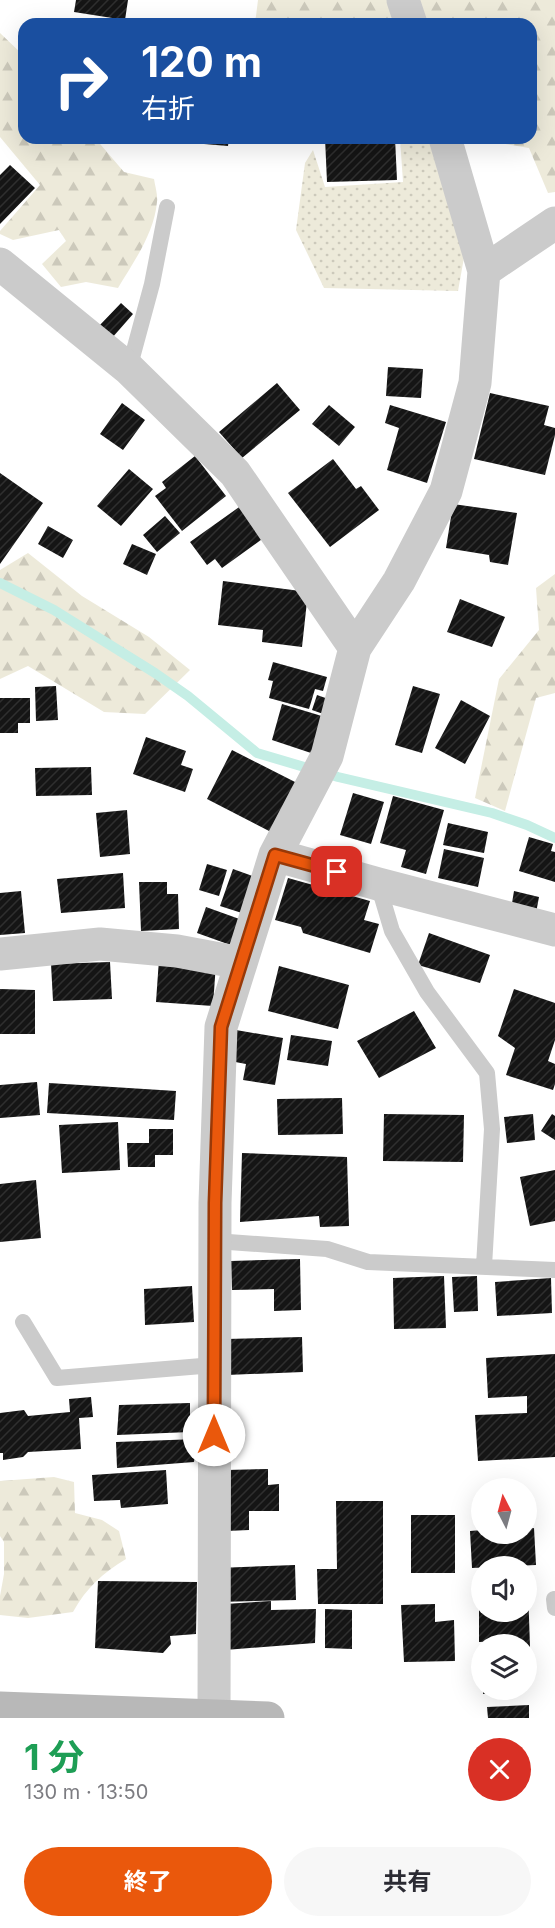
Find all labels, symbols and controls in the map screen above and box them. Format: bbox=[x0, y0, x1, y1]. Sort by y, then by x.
text: 120 m bbox=[141, 36, 262, 87]
icon: right bbox=[42, 42, 120, 120]
text: 右折 bbox=[141, 92, 195, 125]
pin bbox=[311, 846, 362, 897]
icon: arrive bbox=[320, 855, 353, 888]
position arrow bbox=[182, 1403, 246, 1467]
north arrow bbox=[471, 1478, 537, 1544]
map controls bbox=[471, 1478, 537, 1700]
button: sound bbox=[471, 1556, 537, 1622]
button: layers bbox=[471, 1634, 537, 1700]
text: 1 分 bbox=[24, 1735, 84, 1779]
button: close bbox=[468, 1738, 531, 1801]
text: 130 m · 13:50 bbox=[24, 1780, 148, 1804]
button: 終了 bbox=[24, 1847, 272, 1916]
button: 共有 bbox=[284, 1847, 531, 1916]

